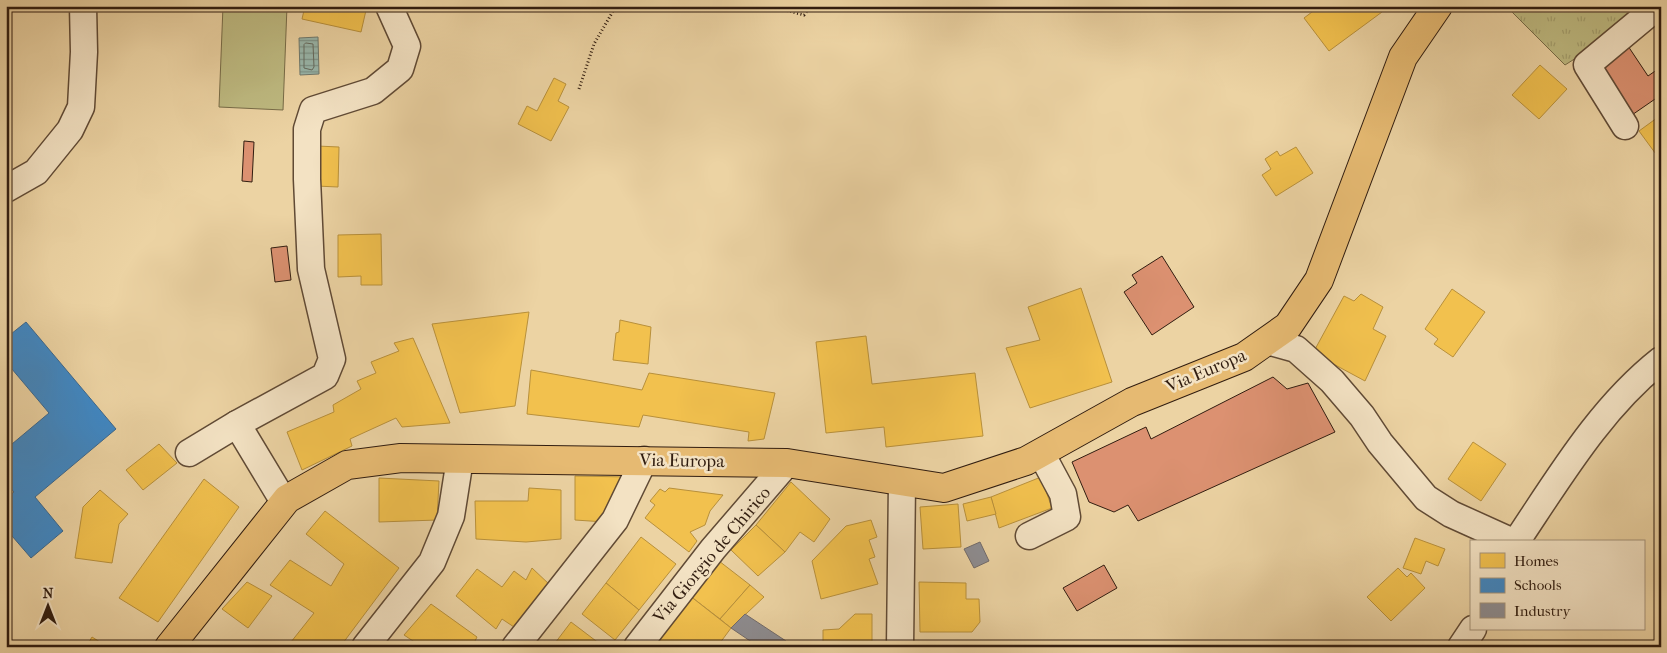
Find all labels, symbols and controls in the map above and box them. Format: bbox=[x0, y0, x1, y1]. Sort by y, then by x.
street label: Via Europa bbox=[1162, 344, 1250, 398]
street label: Via Europa bbox=[638, 450, 725, 472]
street label: Via Giorgio de Chirico bbox=[648, 483, 775, 628]
legend bbox=[1470, 540, 1644, 630]
text: Homes bbox=[1514, 552, 1559, 570]
text: Schools bbox=[1514, 576, 1562, 594]
north arrow bbox=[22, 580, 72, 630]
text: N bbox=[43, 585, 54, 602]
text: Industry bbox=[1514, 602, 1571, 620]

